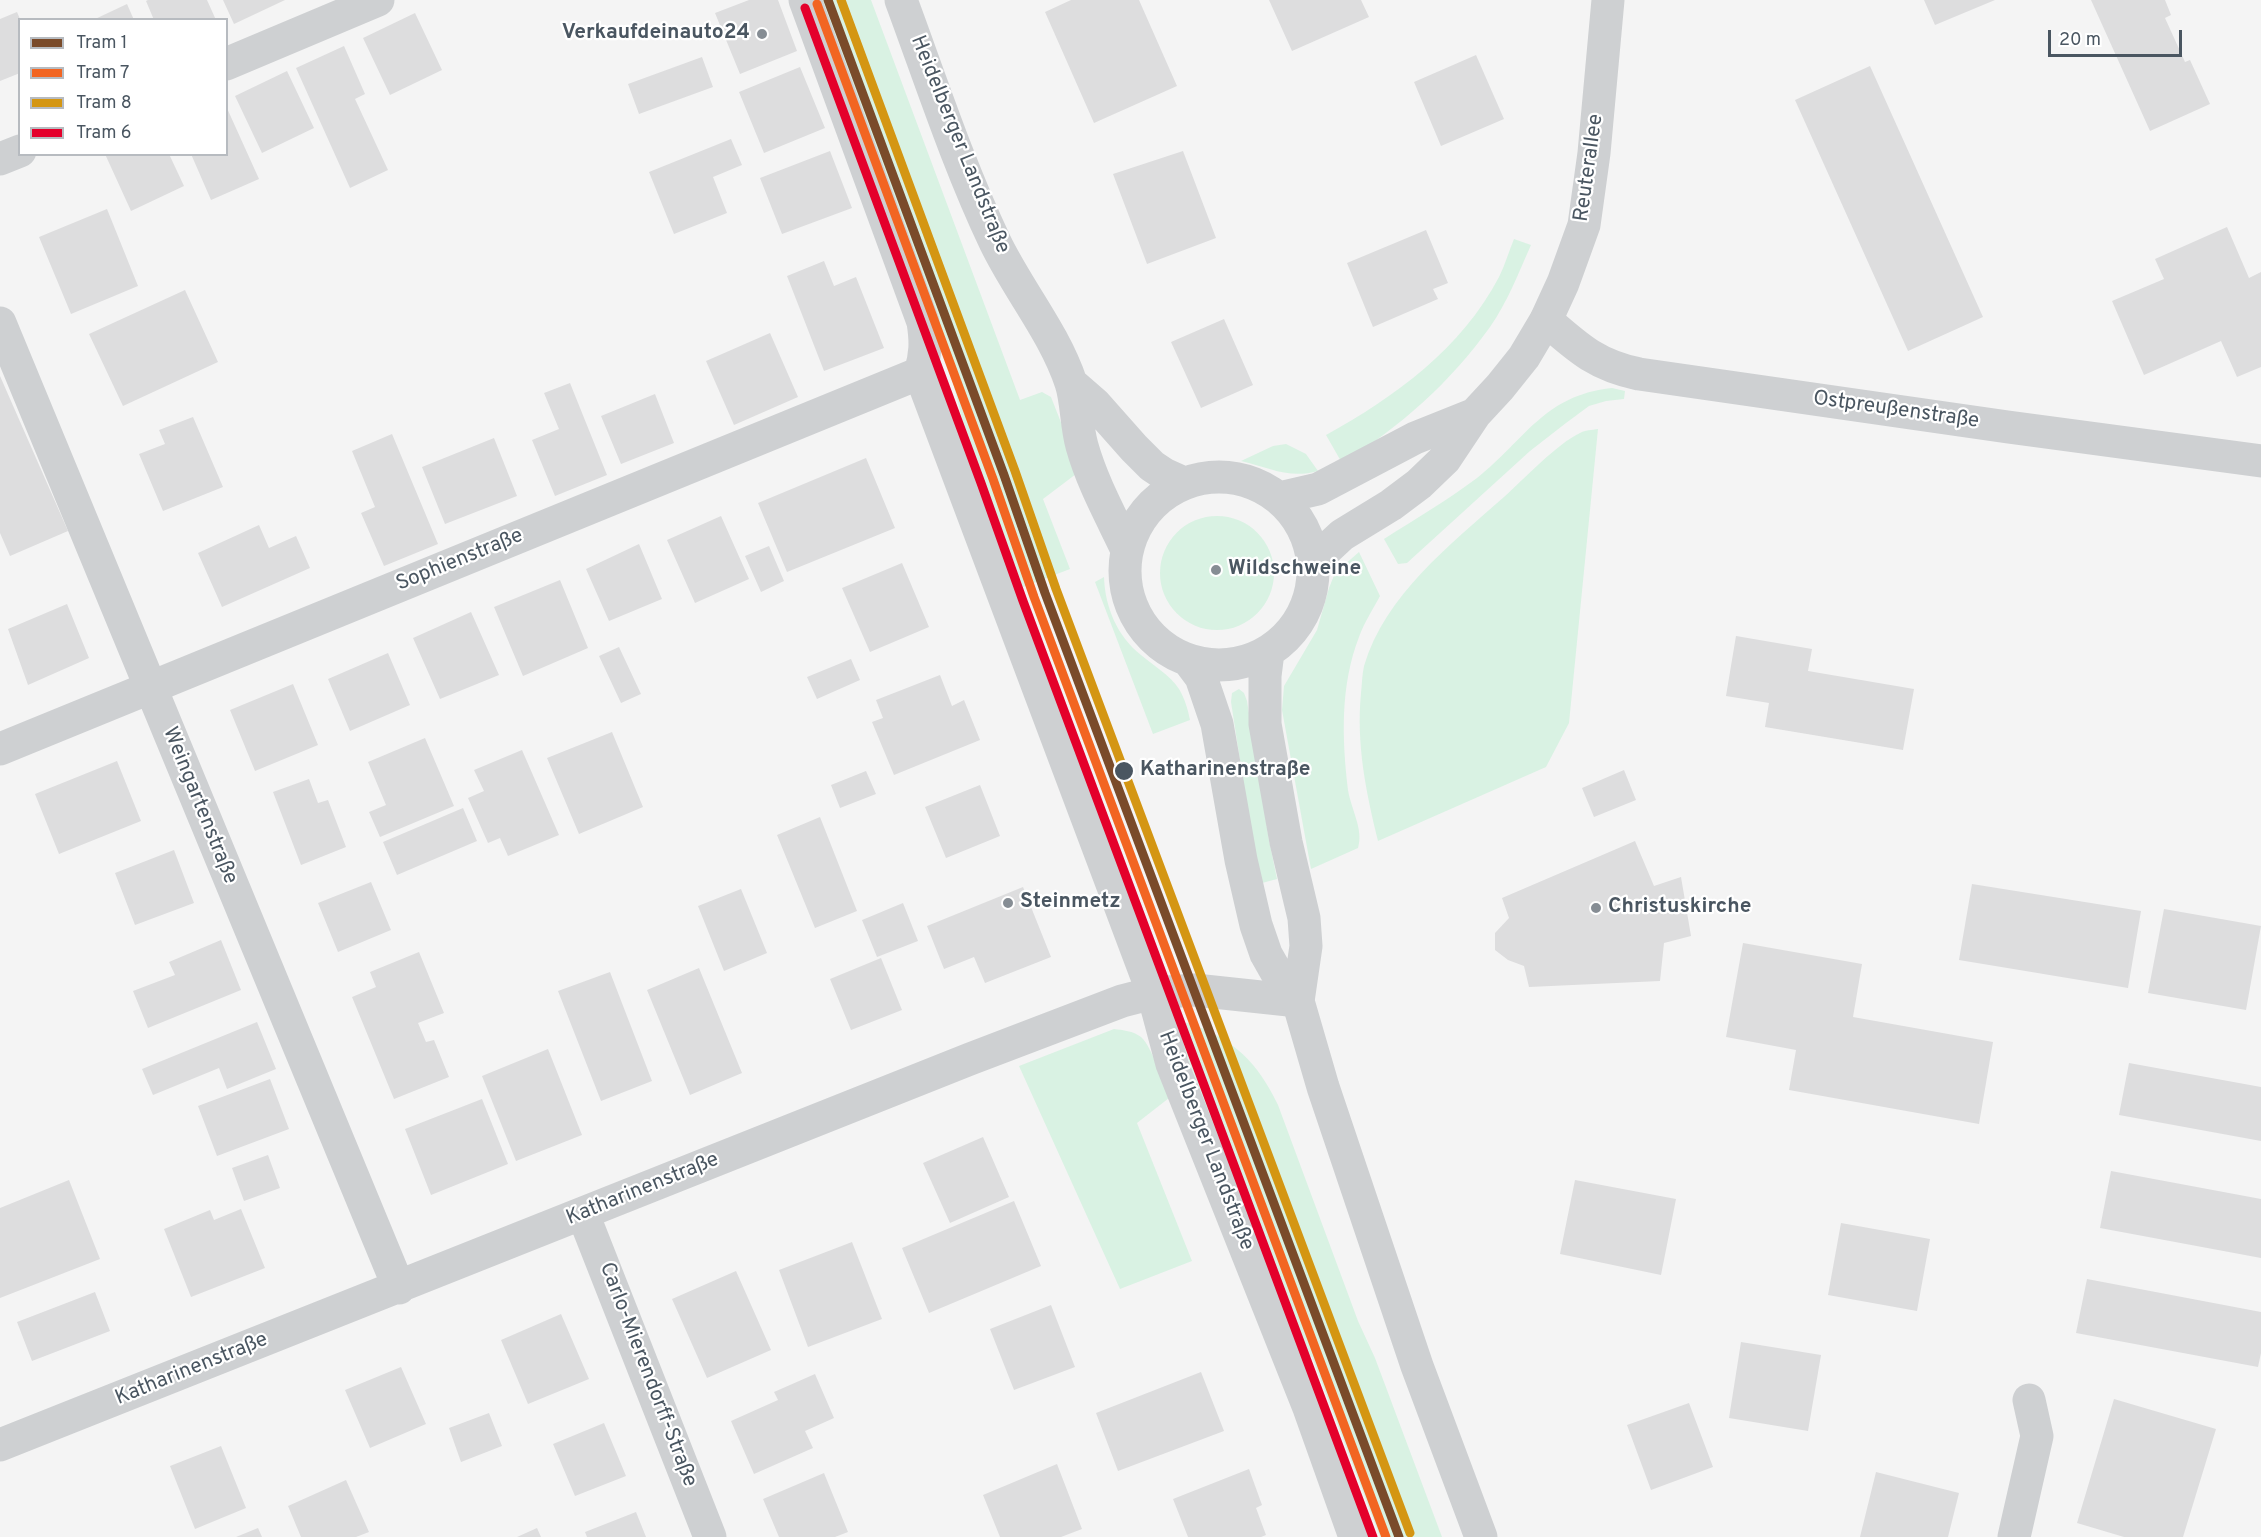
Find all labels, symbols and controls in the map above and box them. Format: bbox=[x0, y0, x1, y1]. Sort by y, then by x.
legend bbox=[18, 18, 228, 156]
scale bar bbox=[2051, 18, 2184, 56]
place label: Verkaufdeinauto24 bbox=[562, 21, 750, 47]
marker: Verkaufdeinauto24 bbox=[755, 27, 769, 41]
text: 20 m bbox=[2059, 29, 2101, 52]
text: Tram 1 bbox=[76, 32, 127, 55]
street label: Heidelberger Landstraße bbox=[904, 32, 1014, 258]
text: Tram 7 bbox=[76, 62, 129, 85]
text: Tram 8 bbox=[76, 92, 132, 115]
street label: Reuterallee bbox=[1570, 112, 1610, 224]
text: Tram 6 bbox=[76, 122, 132, 145]
street label: Ostpreußenstraße bbox=[1811, 387, 1981, 435]
street label: Sophienstraße bbox=[393, 524, 527, 598]
place label: Wildschweine bbox=[1228, 557, 1361, 583]
marker: Wildschweine bbox=[1209, 563, 1223, 577]
street label: Weingartenstraße bbox=[156, 724, 242, 888]
place label: Katharinenstraße bbox=[1140, 758, 1310, 784]
marker: Katharinenstraße bbox=[1113, 760, 1135, 782]
place label: Steinmetz bbox=[1020, 890, 1121, 916]
place label: Christuskirche bbox=[1608, 895, 1751, 921]
marker: Steinmetz bbox=[1001, 896, 1015, 910]
marker: Christuskirche bbox=[1589, 901, 1603, 915]
street label: Heidelberger Landstraße bbox=[1151, 1028, 1259, 1254]
street label: Katharinenstraße bbox=[563, 1148, 723, 1232]
street label: Carlo-Mierendorff-Straße bbox=[593, 1259, 701, 1491]
street label: Katharinenstraße bbox=[112, 1328, 272, 1412]

